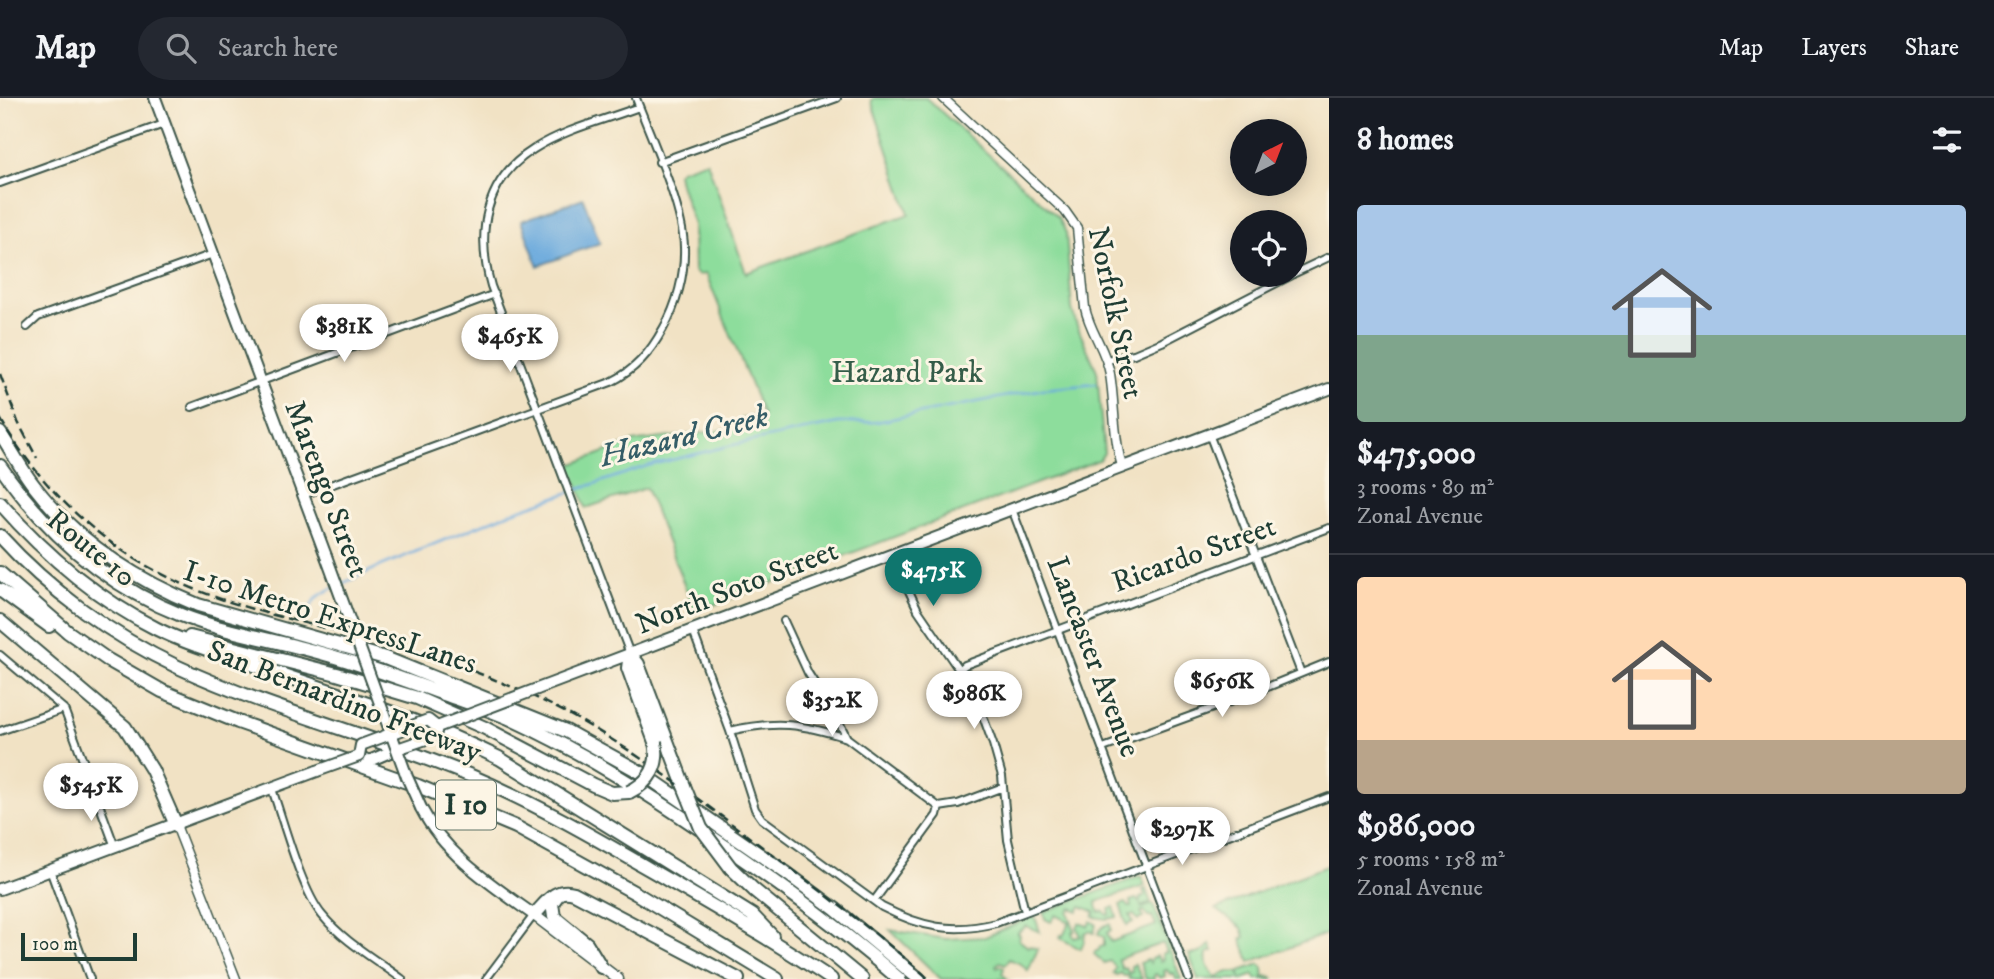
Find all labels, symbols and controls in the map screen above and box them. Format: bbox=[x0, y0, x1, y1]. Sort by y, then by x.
search box bbox=[138, 17, 628, 80]
text: Map bbox=[35, 28, 96, 69]
icon: search bbox=[162, 29, 200, 67]
text: Search here bbox=[218, 32, 338, 65]
text: Map bbox=[1719, 33, 1763, 63]
text: Layers bbox=[1801, 33, 1867, 63]
text: Share bbox=[1905, 33, 1959, 63]
north arrow bbox=[1230, 119, 1307, 196]
map controls bbox=[1230, 119, 1307, 287]
icon: filters bbox=[1928, 121, 1966, 159]
text: 8 homes bbox=[1357, 122, 1454, 159]
button: locate bbox=[1230, 210, 1307, 287]
street label: Norfolk Street bbox=[1079, 224, 1151, 402]
icon: home bbox=[1599, 250, 1725, 376]
pin: $381K bbox=[295, 304, 393, 364]
text: $381K bbox=[315, 312, 373, 341]
pin: $465K bbox=[461, 314, 559, 374]
text: $465K bbox=[477, 322, 543, 351]
park label: Hazard Park bbox=[831, 355, 983, 392]
street label: Marengo Street bbox=[275, 396, 377, 582]
water label: Hazard Creek bbox=[594, 397, 773, 478]
text: $475,000 bbox=[1357, 436, 1476, 473]
text: 3 rooms · 89 m² bbox=[1357, 473, 1494, 502]
street label: Route 10 bbox=[39, 502, 143, 596]
text: Zonal Avenue bbox=[1357, 502, 1483, 531]
street label: Ricardo Street bbox=[1107, 508, 1281, 602]
street label: North Soto Street bbox=[631, 533, 843, 643]
pin: $475K bbox=[884, 548, 982, 608]
street label: Lancaster Avenue bbox=[1038, 552, 1148, 762]
street label: I-10 Metro ExpressLanes bbox=[179, 553, 481, 683]
text: $475K bbox=[901, 556, 965, 585]
icon: home bbox=[1599, 622, 1725, 748]
street label: San Bernardino Freeway bbox=[202, 633, 487, 772]
pin: $656K bbox=[1173, 660, 1271, 719]
text: $656K bbox=[1190, 667, 1254, 696]
pin: $986K bbox=[925, 672, 1023, 731]
pin: $352K bbox=[783, 678, 881, 738]
text: $986K bbox=[942, 679, 1006, 708]
text: $352K bbox=[802, 686, 862, 715]
pin: $545K bbox=[42, 764, 140, 823]
text: $545K bbox=[59, 771, 123, 800]
road number: I 10 bbox=[436, 780, 496, 830]
pin: $297K bbox=[1133, 808, 1231, 867]
text: $986,000 bbox=[1357, 808, 1475, 845]
text: $297K bbox=[1150, 815, 1214, 844]
text: 5 rooms · 158 m² bbox=[1357, 845, 1505, 874]
text: Zonal Avenue bbox=[1357, 874, 1483, 903]
scale bar bbox=[21, 930, 136, 962]
text: 100 m bbox=[32, 933, 78, 956]

